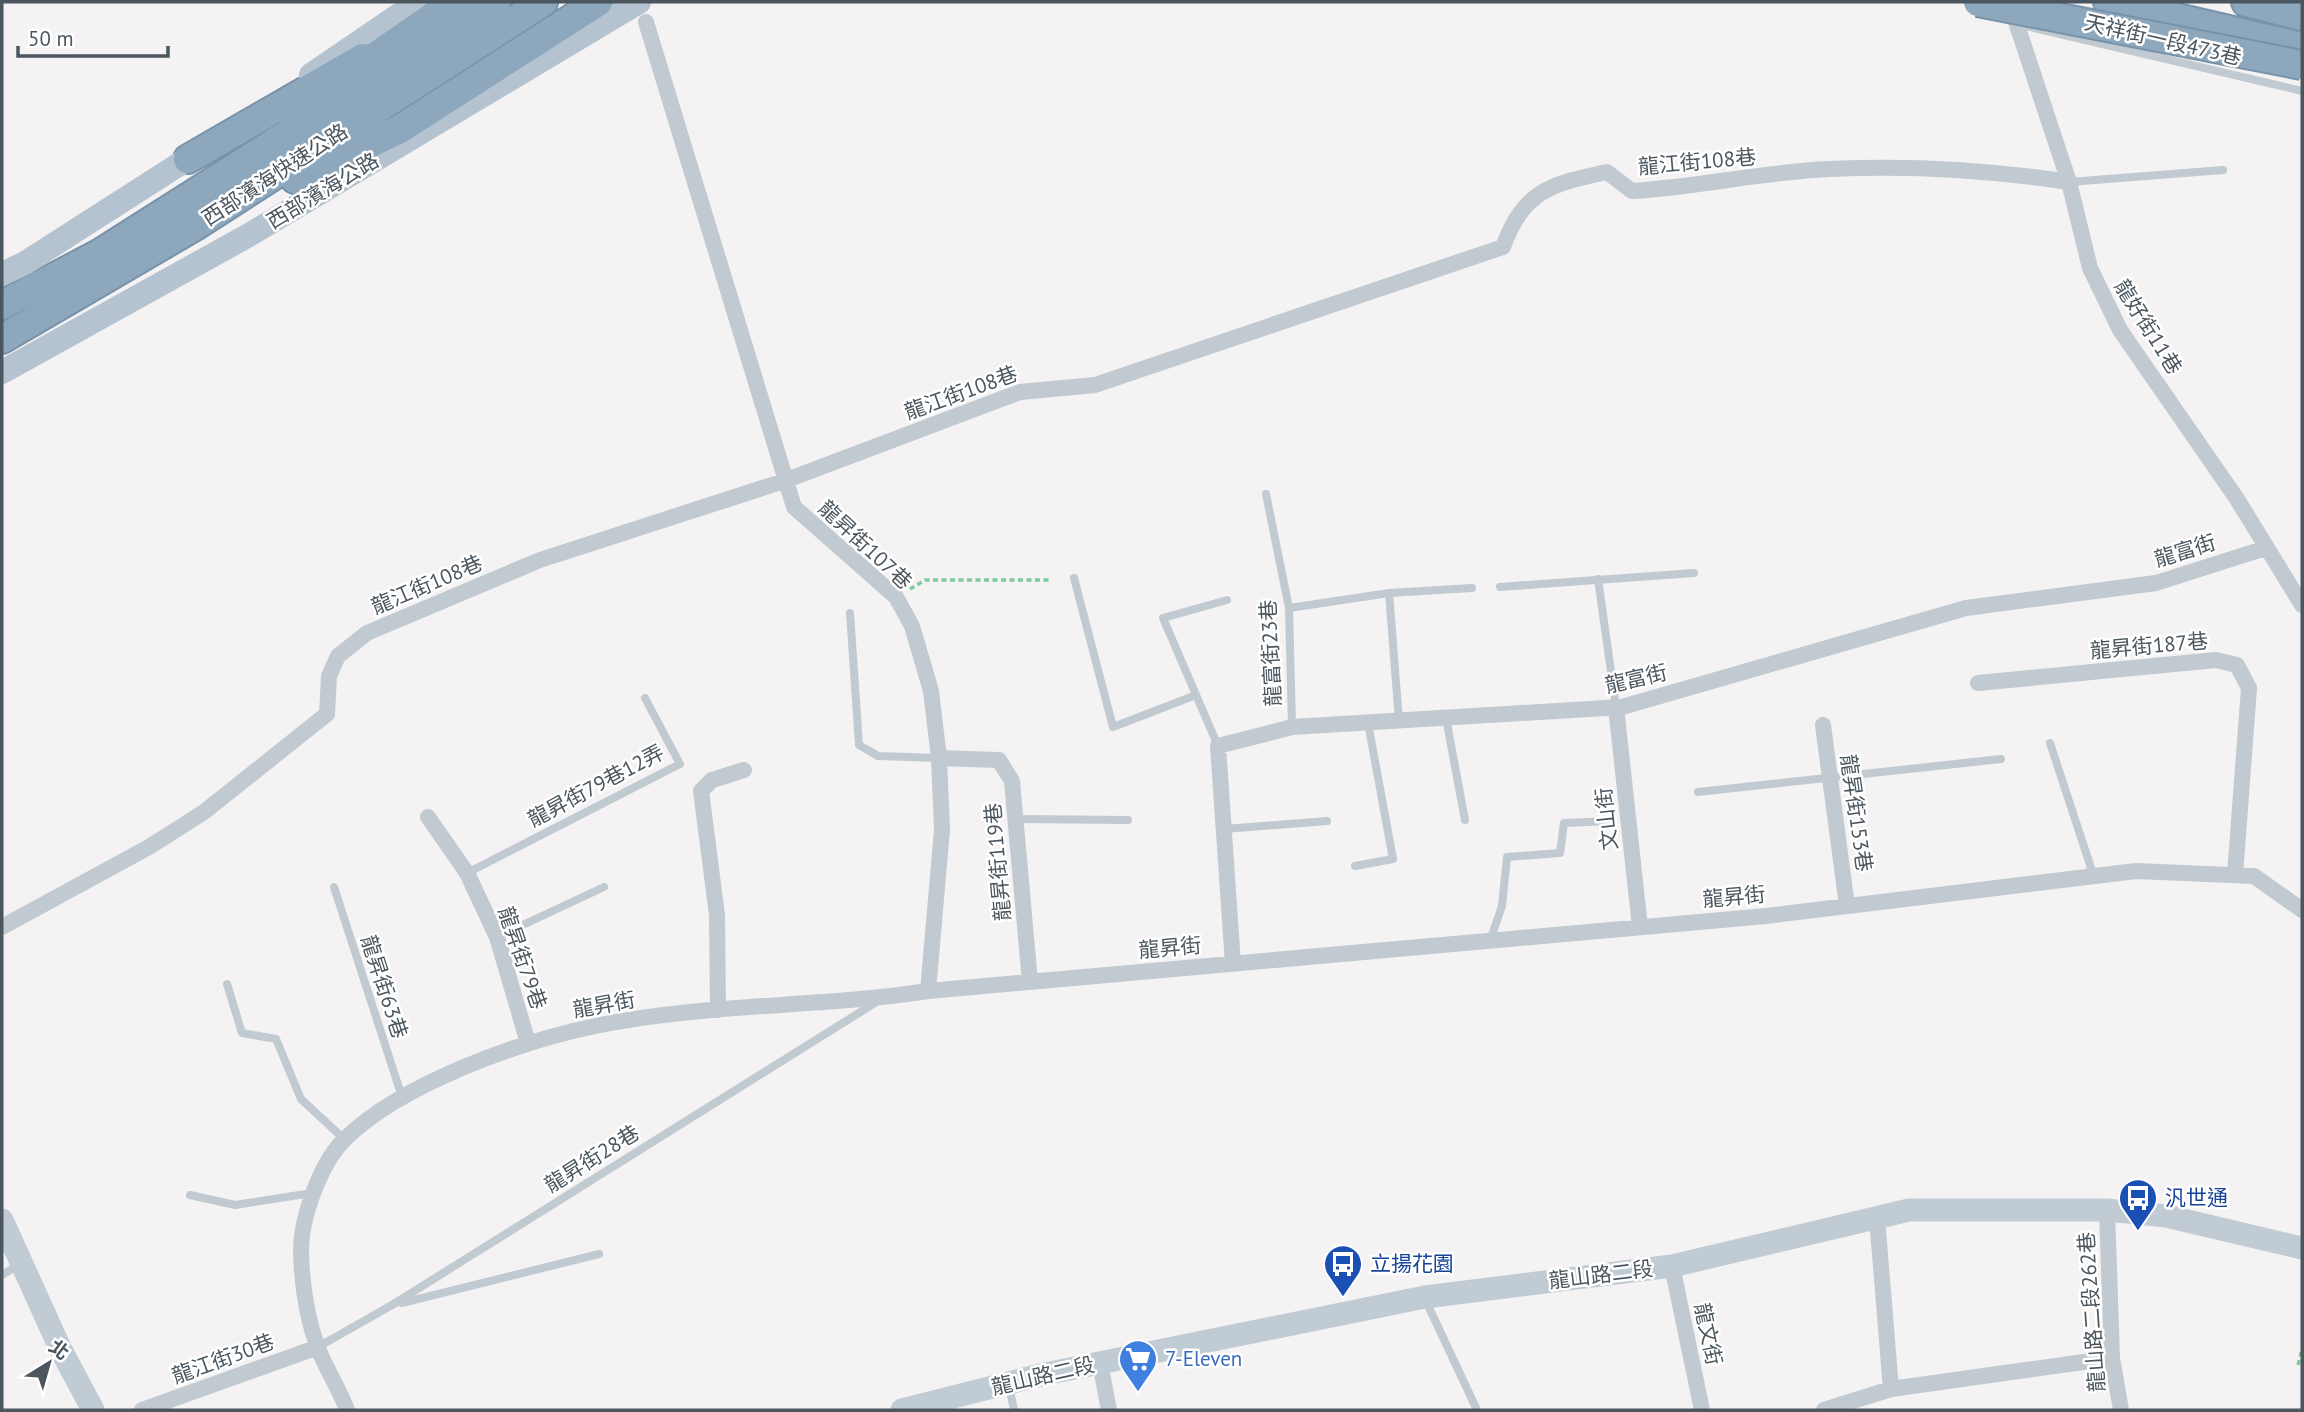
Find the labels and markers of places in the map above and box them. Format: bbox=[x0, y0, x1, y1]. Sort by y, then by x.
bus stop icon: 汎世通 bbox=[2117, 1177, 2159, 1232]
place label: 汎世通 bbox=[2165, 1184, 2228, 1211]
bus stop icon: 立揚花園 bbox=[1322, 1243, 1364, 1298]
place label: 立揚花園 bbox=[1370, 1250, 1454, 1277]
supermarket icon: 7-Eleven bbox=[1117, 1338, 1159, 1393]
place label: 7-Eleven bbox=[1165, 1345, 1242, 1372]

